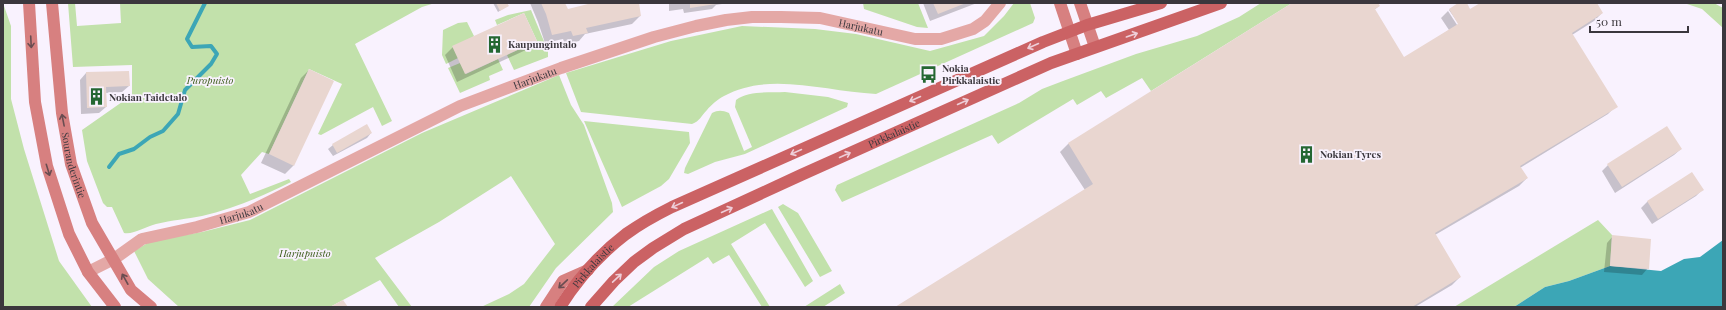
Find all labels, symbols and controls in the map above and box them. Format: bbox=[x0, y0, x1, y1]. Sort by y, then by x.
scale bar bbox=[1590, 8, 1688, 34]
text: 50 m bbox=[1596, 13, 1622, 29]
street label: Harjukatu bbox=[837, 15, 885, 39]
one-way arrow bbox=[1126, 30, 1138, 38]
building icon: Kaupungintalo bbox=[485, 34, 505, 54]
one-way arrow bbox=[27, 35, 35, 48]
place label: Kaupungintalo bbox=[508, 37, 577, 51]
one-way arrow bbox=[1028, 43, 1040, 51]
place label: Nokia Pirkkalaistie bbox=[942, 61, 1000, 87]
street label: Harjukatu bbox=[511, 63, 559, 92]
bus stop icon: Nokia Pirkkalaistie bbox=[919, 64, 939, 84]
park label: Puropuisto bbox=[186, 73, 233, 87]
building icon: Nokian Taidetalo bbox=[86, 87, 106, 107]
place label: Nokian Taidetalo bbox=[109, 90, 187, 104]
one-way arrow bbox=[909, 96, 921, 104]
one-way arrow bbox=[957, 98, 969, 105]
one-way arrow bbox=[59, 114, 67, 127]
street label: Pirkkalaistie bbox=[866, 116, 922, 151]
street label: Souranderintie bbox=[59, 131, 90, 200]
building icon: Nokian Tyres bbox=[1297, 144, 1317, 164]
place label: Nokian Tyres bbox=[1320, 147, 1381, 161]
one-way arrow bbox=[790, 149, 802, 156]
one-way arrow bbox=[838, 151, 850, 158]
one-way arrow bbox=[45, 164, 52, 177]
street label: Harjukatu bbox=[218, 199, 265, 227]
one-way arrow bbox=[671, 202, 683, 209]
one-way arrow bbox=[720, 206, 732, 213]
street label: Pirkkalaistie bbox=[569, 240, 617, 291]
park label: Harjupuisto bbox=[278, 246, 331, 260]
one-way arrow bbox=[120, 273, 128, 285]
one-way arrow bbox=[612, 273, 622, 283]
one-way arrow bbox=[558, 279, 568, 288]

